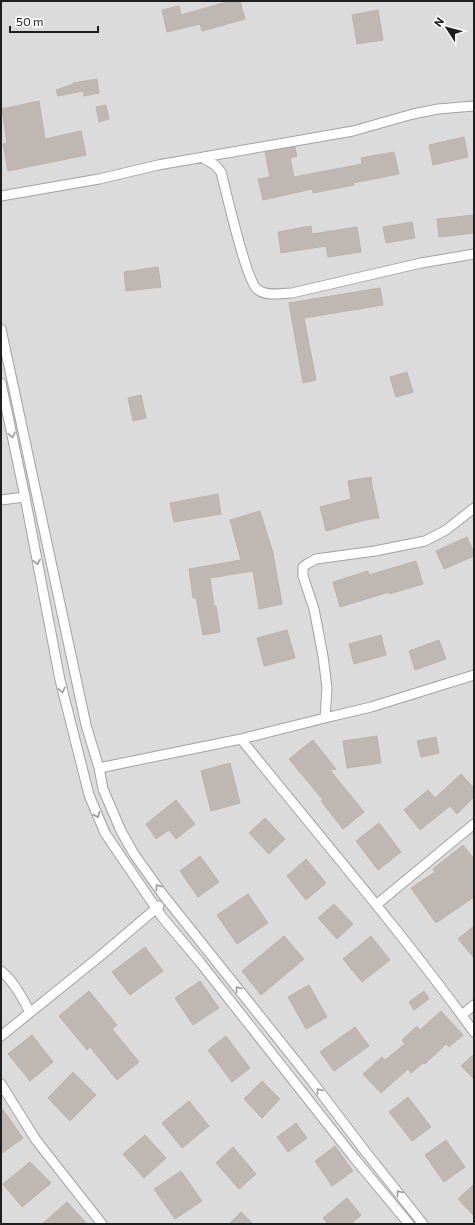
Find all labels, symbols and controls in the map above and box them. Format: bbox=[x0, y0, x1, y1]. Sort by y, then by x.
scale bar bbox=[10, 8, 98, 34]
north arrow bbox=[427, 8, 467, 48]
text: 50 m bbox=[16, 14, 44, 28]
text: N bbox=[431, 15, 446, 29]
one-way arrow bbox=[7, 432, 15, 438]
one-way arrow bbox=[33, 559, 41, 565]
one-way arrow bbox=[57, 686, 66, 693]
one-way arrow bbox=[92, 811, 100, 818]
one-way arrow bbox=[155, 884, 163, 891]
one-way arrow bbox=[236, 987, 243, 994]
one-way arrow bbox=[317, 1088, 324, 1095]
one-way arrow bbox=[397, 1191, 404, 1198]

